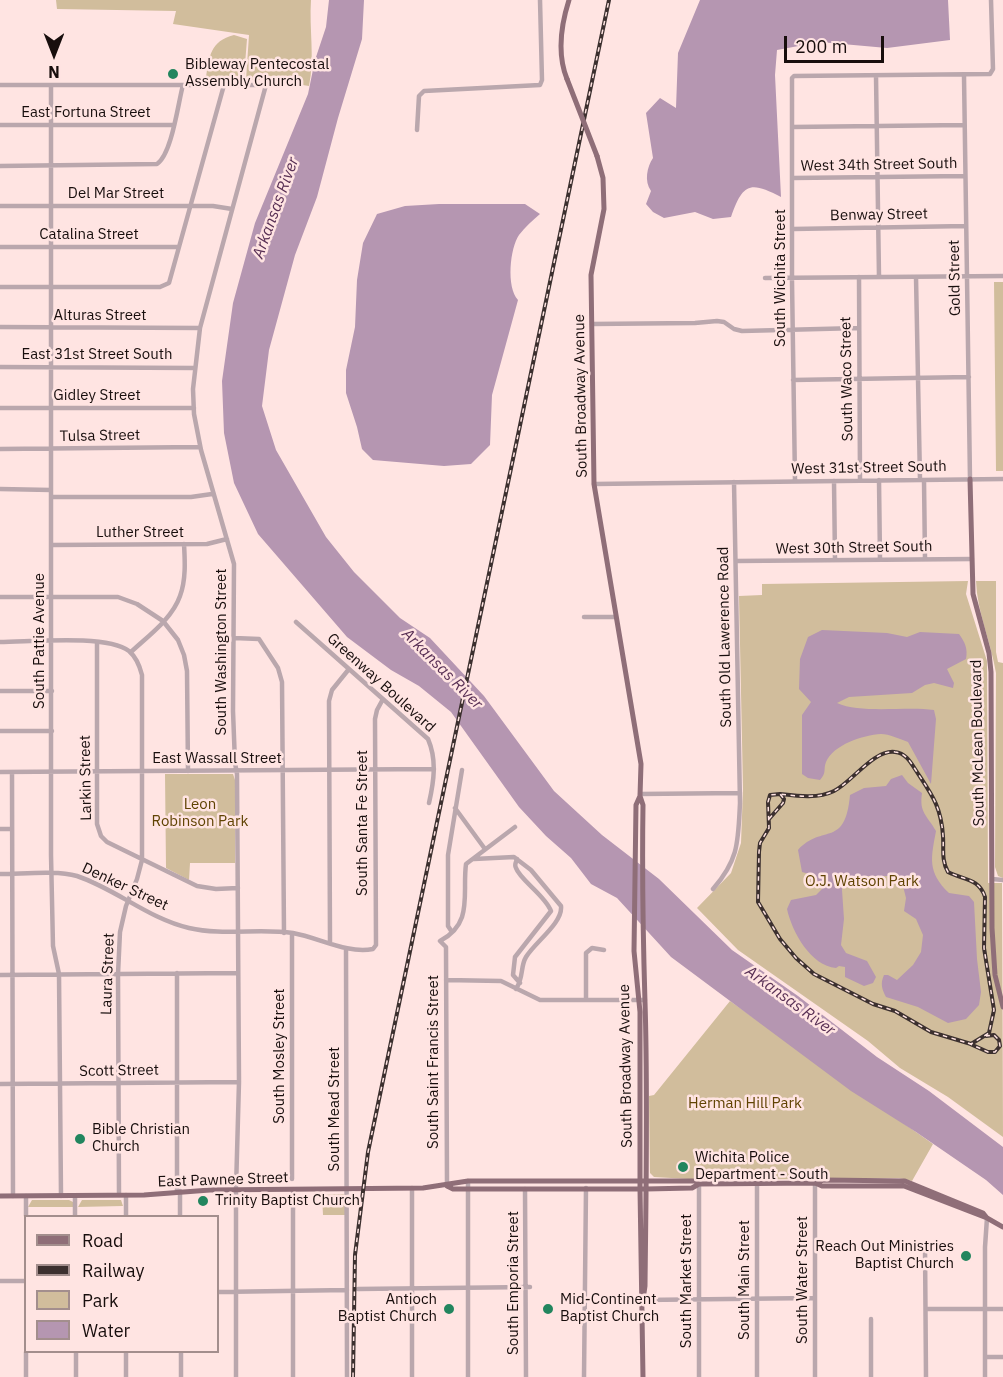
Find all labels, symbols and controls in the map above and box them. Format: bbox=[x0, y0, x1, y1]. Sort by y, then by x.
north arrow bbox=[24, 24, 84, 84]
scale bar bbox=[787, 24, 888, 62]
text: 200 m bbox=[795, 35, 847, 58]
place label: Bibleway Pentecostal Assembly Church bbox=[185, 56, 329, 91]
text: N bbox=[48, 62, 60, 82]
marker: Bibleway Pentecostal Assembly Church bbox=[166, 67, 180, 81]
street label: East Fortuna Street bbox=[21, 104, 151, 122]
water label: Arkansas River bbox=[249, 155, 303, 261]
street label: West 34th Street South bbox=[800, 155, 958, 175]
street label: Del Mar Street bbox=[68, 185, 164, 203]
street label: Benway Street bbox=[830, 205, 928, 225]
street label: South Wichita Street bbox=[772, 209, 790, 347]
street label: Catalina Street bbox=[39, 226, 139, 244]
street label: Gold Street bbox=[945, 240, 965, 316]
street label: Alturas Street bbox=[54, 307, 146, 325]
street label: South Broadway Avenue bbox=[571, 314, 591, 478]
street label: South Waco Street bbox=[837, 316, 857, 442]
street label: East 31st Street South bbox=[22, 346, 172, 364]
street label: Gidley Street bbox=[53, 387, 141, 405]
street label: Tulsa Street bbox=[60, 426, 140, 446]
street label: West 31st Street South bbox=[791, 458, 947, 478]
street label: Luther Street bbox=[96, 524, 184, 542]
street label: West 30th Street South bbox=[775, 538, 933, 558]
street label: South Old Lawerence Road bbox=[714, 546, 736, 728]
street label: South Washington Street bbox=[213, 568, 231, 736]
street label: South Pattie Avenue bbox=[31, 573, 49, 709]
water label: Arkansas River bbox=[398, 625, 486, 713]
street label: Greenway Boulevard bbox=[323, 630, 439, 736]
street label: South McLean Boulevard bbox=[968, 660, 988, 826]
street label: Larkin Street bbox=[76, 735, 96, 821]
street label: East Wassall Street bbox=[152, 750, 282, 768]
street label: South Santa Fe Street bbox=[354, 750, 372, 896]
park label: Leon Robinson Park bbox=[152, 796, 248, 831]
street label: Denker Street bbox=[79, 859, 171, 915]
park label: O.J. Watson Park bbox=[805, 873, 919, 891]
street label: Laura Street bbox=[98, 933, 118, 1015]
water label: Arkansas River bbox=[741, 962, 839, 1040]
street label: South Saint Francis Street bbox=[425, 975, 443, 1149]
street label: South Broadway Avenue bbox=[616, 984, 636, 1148]
street label: South Mosley Street bbox=[271, 988, 289, 1124]
street label: South Mead Street bbox=[326, 1047, 344, 1171]
street label: Scott Street bbox=[79, 1061, 159, 1081]
park label: Herman Hill Park bbox=[688, 1095, 802, 1113]
place label: Bible Christian Church bbox=[92, 1121, 190, 1156]
marker: Bible Christian Church bbox=[73, 1132, 87, 1146]
place label: Wichita Police Department - South bbox=[695, 1149, 828, 1184]
marker: Wichita Police Department - South bbox=[676, 1160, 690, 1174]
street label: East Pawnee Street bbox=[157, 1169, 289, 1191]
place label: Trinity Baptist Church bbox=[215, 1192, 360, 1210]
marker: Trinity Baptist Church bbox=[196, 1194, 210, 1208]
street label: South Emporia Street bbox=[505, 1211, 523, 1355]
street label: South Market Street bbox=[678, 1214, 696, 1348]
legend bbox=[24, 1215, 219, 1353]
street label: South Water Street bbox=[794, 1216, 812, 1344]
street label: South Main Street bbox=[736, 1220, 754, 1340]
text: Road bbox=[82, 1229, 123, 1252]
place label: Reach Out Ministries Baptist Church bbox=[815, 1238, 954, 1273]
marker: Reach Out Ministries Baptist Church bbox=[959, 1249, 973, 1263]
text: Railway bbox=[82, 1259, 144, 1282]
text: Park bbox=[82, 1289, 118, 1312]
place label: Antioch Baptist Church bbox=[338, 1291, 437, 1326]
place label: Mid-Continent Baptist Church bbox=[560, 1291, 659, 1326]
marker: Antioch Baptist Church bbox=[442, 1302, 456, 1316]
marker: Mid-Continent Baptist Church bbox=[541, 1302, 555, 1316]
text: Water bbox=[82, 1319, 130, 1342]

